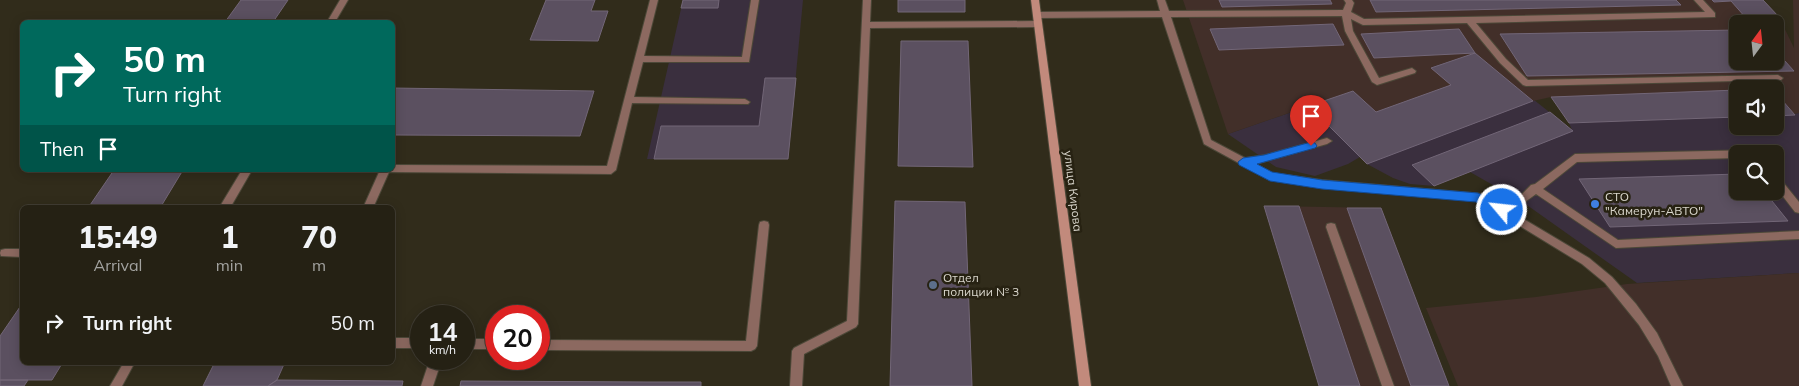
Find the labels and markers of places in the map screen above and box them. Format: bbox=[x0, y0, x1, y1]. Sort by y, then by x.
pin bbox=[1290, 95, 1332, 146]
place label: СТО "Камерун-АВТО" bbox=[1605, 189, 1703, 218]
marker: СТО "Камерун-АВТО" bbox=[1589, 198, 1601, 210]
place label: Отдел полиции № 3 bbox=[943, 270, 1019, 299]
marker: Отдел полиции № 3 bbox=[927, 279, 939, 291]

